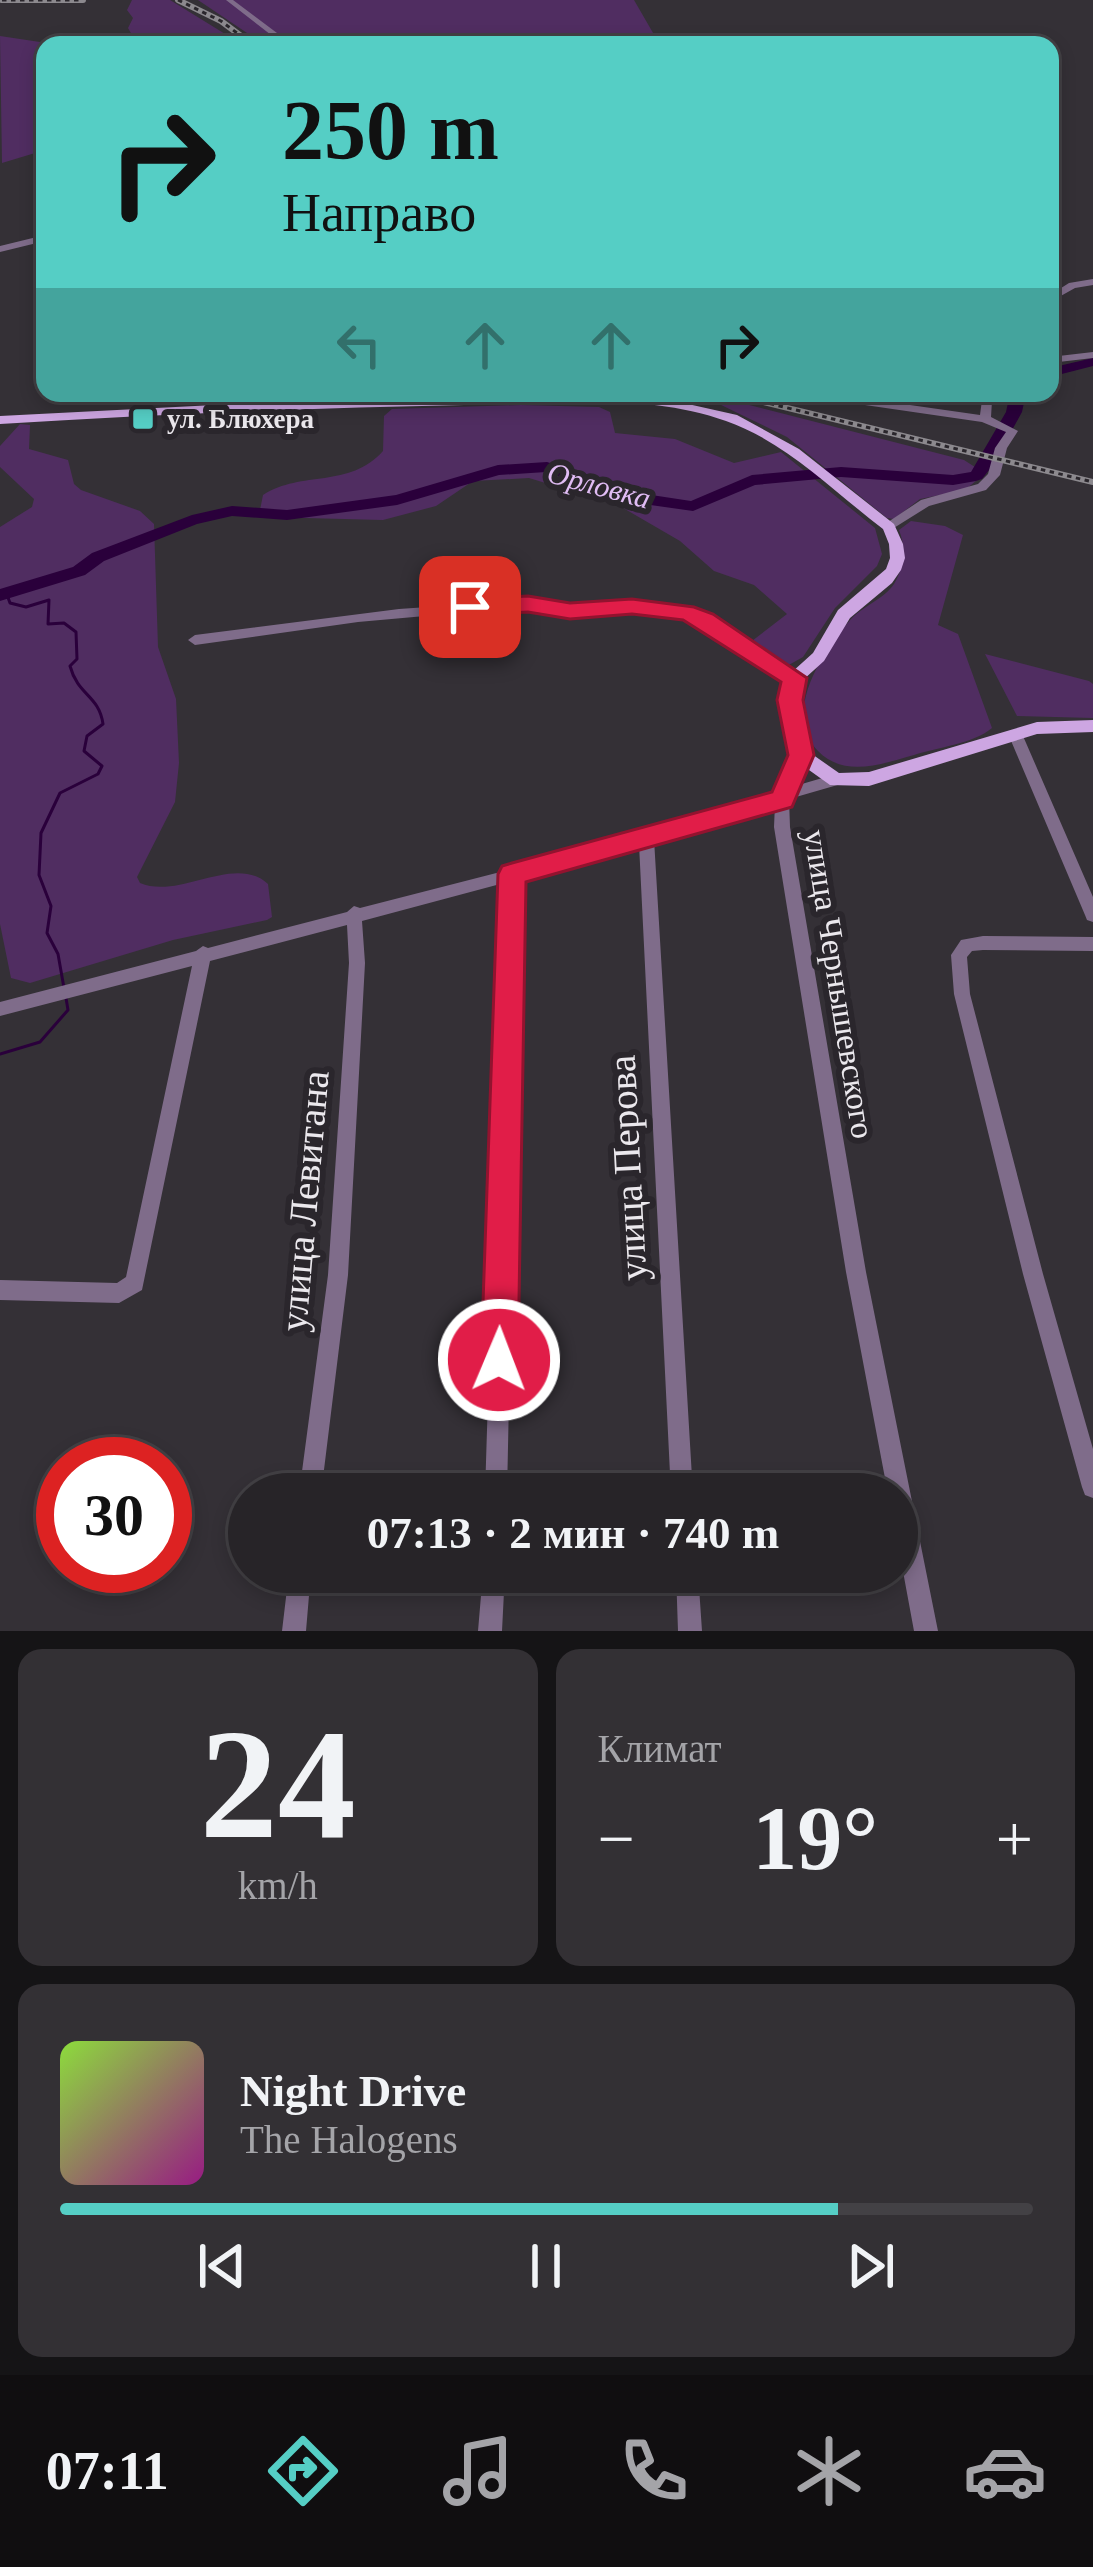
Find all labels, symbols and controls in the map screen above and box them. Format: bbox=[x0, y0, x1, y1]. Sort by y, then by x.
icon: right bbox=[84, 84, 240, 240]
text: 250 m bbox=[282, 84, 499, 177]
text: Направо bbox=[282, 183, 476, 243]
icon: left bbox=[326, 312, 392, 378]
icon: ahead bbox=[452, 312, 518, 378]
icon: ahead bbox=[578, 312, 644, 378]
icon: right bbox=[704, 312, 770, 378]
place label: ул. Блюхера bbox=[167, 404, 315, 434]
marker: ул. Блюхера bbox=[130, 406, 156, 432]
water label: Орловка bbox=[544, 455, 654, 515]
pin bbox=[419, 556, 521, 658]
icon: arrive bbox=[437, 574, 503, 640]
street label: улица Чернышевского bbox=[797, 827, 881, 1141]
street label: улица Перова bbox=[600, 1054, 655, 1282]
street label: улица Левитана bbox=[271, 1069, 338, 1333]
position arrow bbox=[436, 1297, 562, 1423]
speed limit sign: 30 bbox=[36, 1437, 192, 1593]
text: 07:13 · 2 мин · 740 m bbox=[367, 1508, 779, 1558]
text: 24 bbox=[200, 1698, 356, 1871]
text: Климат bbox=[598, 1727, 722, 1770]
text: 19° bbox=[752, 1789, 878, 1888]
text: − bbox=[598, 1802, 635, 1875]
text: + bbox=[996, 1802, 1033, 1875]
text: km/h bbox=[238, 1864, 318, 1907]
text: Night Drive bbox=[240, 2066, 466, 2116]
text: The Halogens bbox=[240, 2118, 458, 2161]
icon: previous bbox=[189, 2233, 255, 2299]
icon: pause bbox=[513, 2233, 579, 2299]
icon: next bbox=[838, 2233, 904, 2299]
icon: directions bbox=[261, 2429, 345, 2513]
icon: music bbox=[436, 2429, 520, 2513]
icon: phone bbox=[612, 2429, 696, 2513]
icon: climate bbox=[787, 2429, 871, 2513]
icon: car bbox=[963, 2429, 1047, 2513]
text: 07:11 bbox=[46, 2441, 169, 2501]

